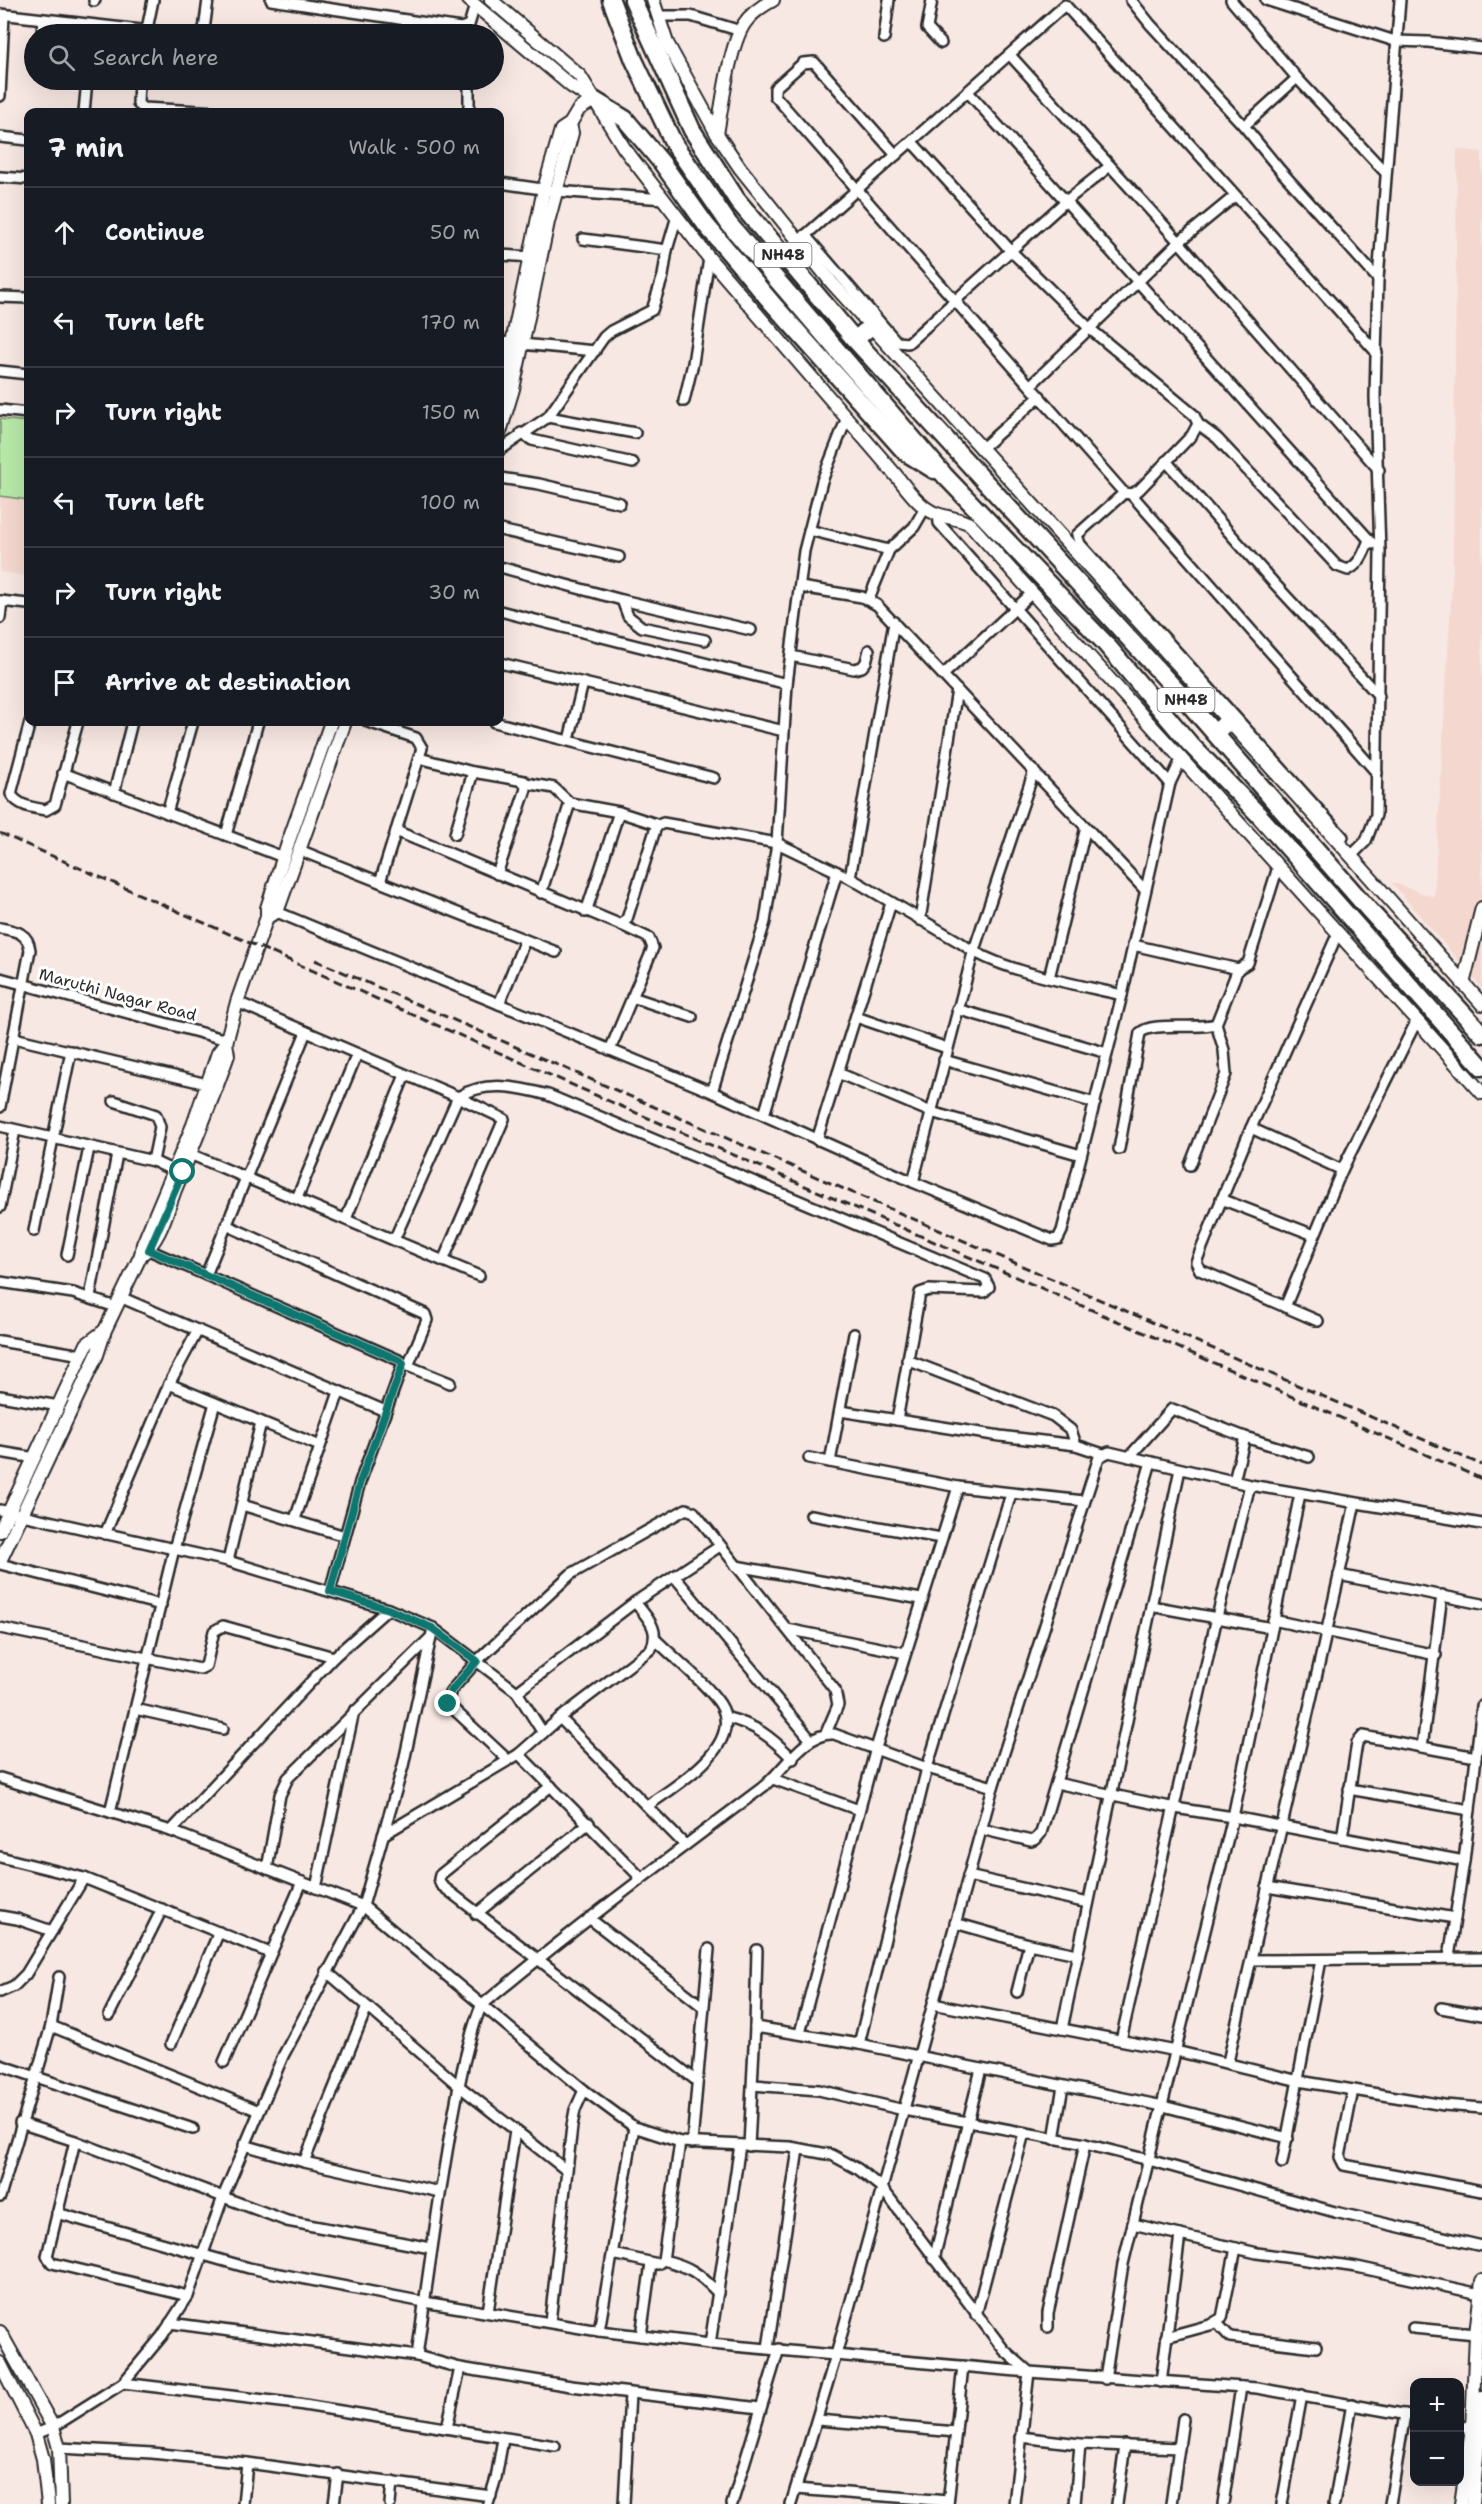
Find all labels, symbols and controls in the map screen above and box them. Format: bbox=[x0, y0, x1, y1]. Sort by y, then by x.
search box bbox=[24, 24, 504, 90]
icon: search bbox=[45, 41, 78, 74]
text: Search here bbox=[93, 43, 219, 72]
text: 7 min bbox=[48, 130, 124, 165]
text: Walk · 500 m bbox=[348, 134, 480, 160]
icon: ahead bbox=[48, 216, 81, 249]
text: Continue bbox=[105, 218, 205, 247]
text: 50 m bbox=[430, 219, 480, 245]
road number: NH48 bbox=[754, 243, 812, 267]
icon: left bbox=[48, 306, 81, 339]
text: Turn left bbox=[105, 308, 204, 337]
text: 170 m bbox=[421, 309, 480, 335]
icon: right bbox=[48, 396, 81, 429]
text: Turn right bbox=[105, 398, 222, 427]
text: 150 m bbox=[422, 399, 480, 425]
icon: left bbox=[48, 486, 81, 519]
text: Turn left bbox=[105, 488, 204, 517]
text: 100 m bbox=[420, 489, 480, 515]
icon: right bbox=[48, 576, 81, 609]
text: Turn right bbox=[105, 578, 222, 607]
text: 30 m bbox=[428, 579, 480, 605]
icon: arrive bbox=[48, 666, 81, 699]
text: Arrive at destination bbox=[105, 668, 351, 697]
road number: NH48 bbox=[1158, 688, 1214, 712]
street label: Maruthi Nagar Road bbox=[37, 963, 199, 1026]
route start bbox=[169, 1158, 195, 1184]
route end bbox=[434, 1690, 460, 1716]
map controls bbox=[1410, 2378, 1464, 2486]
button: + bbox=[1410, 2378, 1464, 2432]
button: − bbox=[1410, 2432, 1464, 2486]

